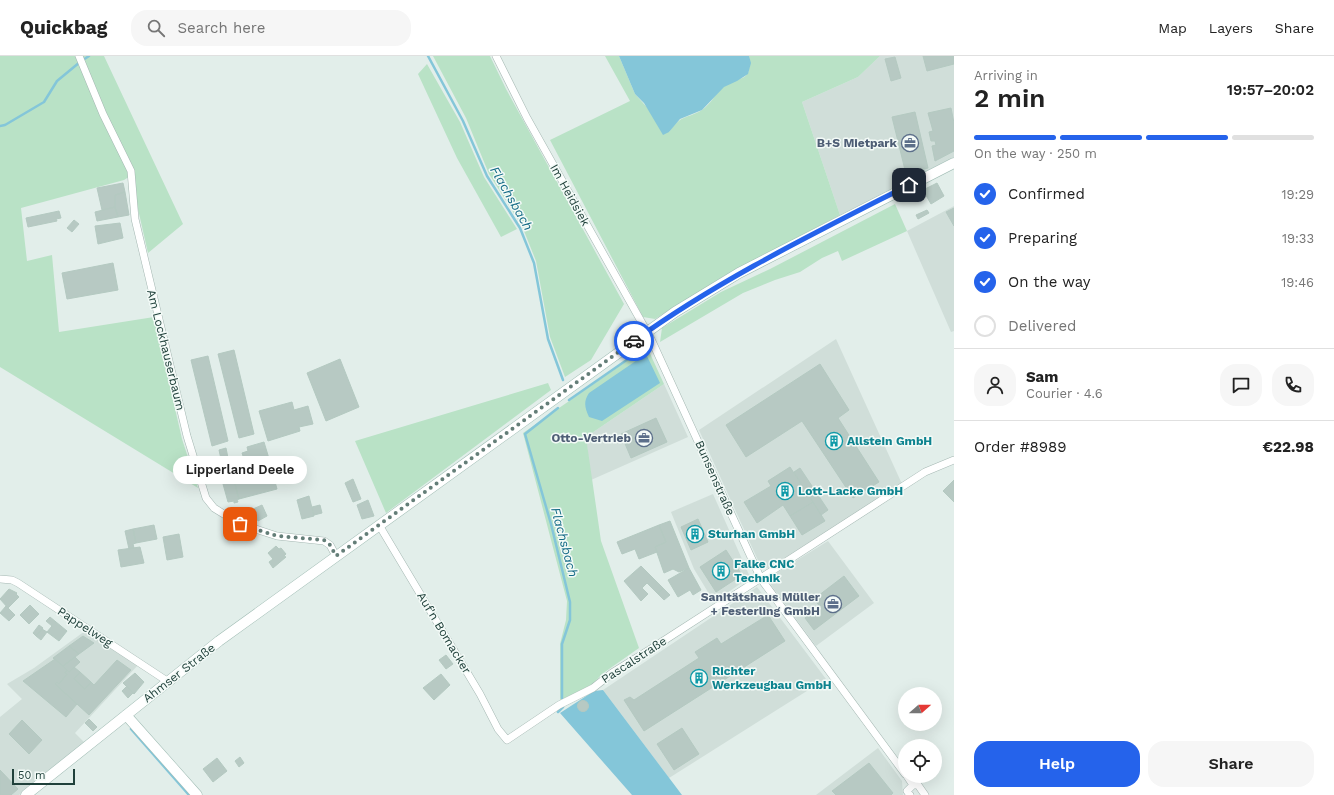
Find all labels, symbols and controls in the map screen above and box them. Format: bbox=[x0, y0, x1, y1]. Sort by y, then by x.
search box bbox=[131, 10, 411, 46]
text: Quickbag bbox=[20, 16, 107, 39]
icon: search bbox=[145, 17, 167, 39]
text: Search here bbox=[177, 19, 265, 37]
text: Map bbox=[1158, 20, 1187, 36]
text: Layers bbox=[1209, 20, 1253, 36]
text: Share bbox=[1275, 20, 1314, 36]
text: Arriving in bbox=[974, 68, 1038, 83]
text: 19:57–20:02 bbox=[1227, 81, 1314, 99]
text: 2 min bbox=[974, 83, 1045, 113]
office icon: B+S Mietpark bbox=[900, 133, 920, 153]
place label: B+S Mietpark bbox=[817, 136, 898, 150]
text: On the way · 250 m bbox=[974, 146, 1097, 161]
street label: Im Heidsiek bbox=[547, 162, 593, 229]
water label: Flachsbach bbox=[487, 163, 536, 233]
pin bbox=[892, 168, 926, 202]
icon: home bbox=[898, 174, 920, 196]
icon: check bbox=[974, 183, 996, 205]
text: Confirmed bbox=[1008, 185, 1085, 203]
text: 19:29 bbox=[1281, 187, 1314, 202]
icon: check bbox=[974, 227, 996, 249]
text: Preparing bbox=[1008, 229, 1077, 247]
text: 19:33 bbox=[1282, 231, 1314, 246]
icon: check bbox=[974, 271, 996, 293]
text: On the way bbox=[1008, 273, 1090, 291]
text: 19:46 bbox=[1281, 275, 1314, 290]
street label: Am Lockhauserbaum bbox=[144, 288, 188, 412]
text: Delivered bbox=[1008, 317, 1076, 335]
courier bbox=[614, 321, 654, 361]
icon: car bbox=[623, 330, 645, 352]
button: person bbox=[974, 364, 1016, 406]
button: chat bbox=[1220, 364, 1262, 406]
button: phone bbox=[1272, 364, 1314, 406]
text: Sam bbox=[1026, 368, 1058, 386]
text: Courier · 4.6 bbox=[1026, 386, 1103, 401]
office icon: Otto-Vertrieb bbox=[634, 428, 654, 448]
place label: Otto-Vertrieb bbox=[551, 431, 631, 445]
building icon: Allstein GmbH bbox=[824, 431, 844, 451]
place label: Allstein GmbH bbox=[847, 434, 932, 448]
street label: Bunsenstraße bbox=[692, 438, 738, 518]
text: Order #8989 bbox=[974, 438, 1067, 456]
text: €22.98 bbox=[1263, 438, 1314, 456]
callout: Lipperland Deele bbox=[173, 456, 307, 484]
text: Lipperland Deele bbox=[186, 462, 294, 477]
building icon: Lott-Lacke GmbH bbox=[775, 481, 795, 501]
place label: Lott-Lacke GmbH bbox=[798, 484, 903, 498]
water label: Flachsbach bbox=[548, 506, 581, 579]
pin bbox=[223, 507, 257, 541]
icon: bag bbox=[229, 513, 251, 535]
building icon: Sturhan GmbH bbox=[685, 524, 705, 544]
place label: Sturhan GmbH bbox=[708, 527, 795, 541]
place label: Falke CNC Technik bbox=[734, 557, 794, 585]
building icon: Falke CNC Technik bbox=[711, 561, 731, 581]
street label: Auf'n Bomacker bbox=[414, 590, 474, 676]
place label: Sanitätshaus Müller + Festerling GmbH bbox=[701, 590, 821, 618]
office icon: Sanitätshaus Müller + Festerling GmbH bbox=[823, 594, 843, 614]
street label: Pappelweg bbox=[55, 604, 116, 650]
street label: Pascalstraße bbox=[599, 634, 669, 686]
street label: Ahmser Straße bbox=[140, 641, 218, 705]
place label: Richter Werkzeugbau GmbH bbox=[712, 664, 832, 692]
building icon: Richter Werkzeugbau GmbH bbox=[689, 668, 709, 688]
north arrow bbox=[898, 687, 942, 731]
map controls bbox=[898, 687, 942, 783]
button: locate bbox=[898, 739, 942, 783]
button: Help bbox=[974, 741, 1140, 787]
button: Share bbox=[1148, 741, 1314, 787]
scale bar bbox=[12, 767, 75, 786]
text: 50 m bbox=[18, 769, 45, 782]

